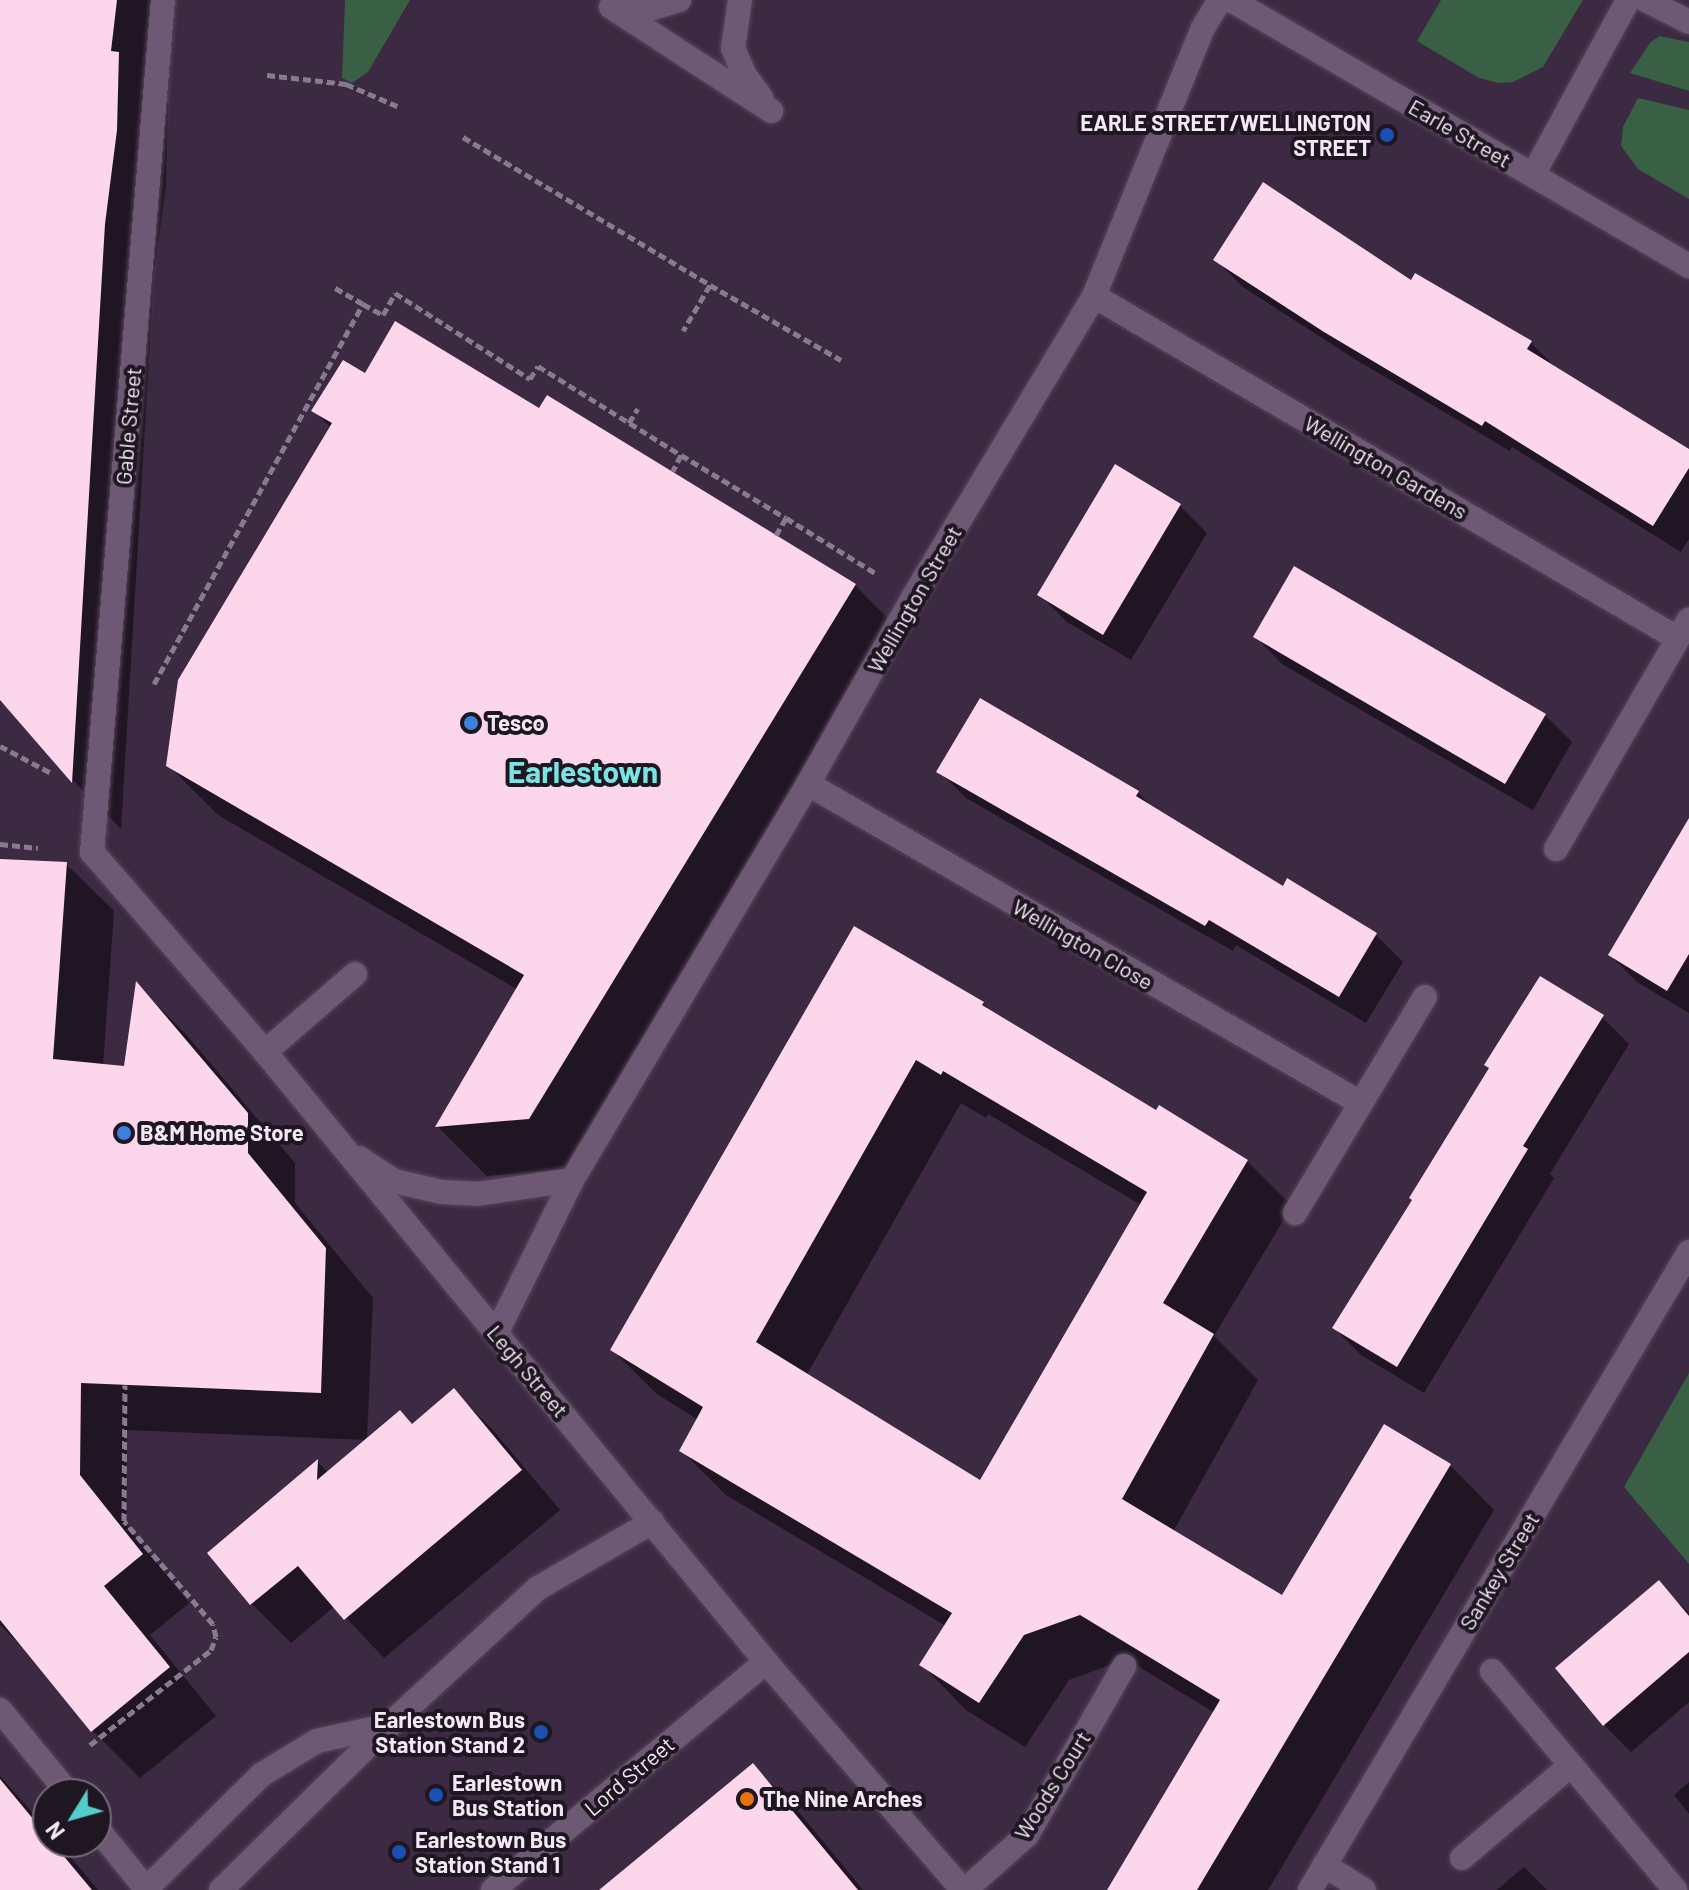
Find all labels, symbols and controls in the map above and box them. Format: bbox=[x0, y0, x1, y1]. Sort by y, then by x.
street label: Earle Street bbox=[1404, 93, 1516, 173]
place label: EARLE STREET/WELLINGTON STREET bbox=[1080, 109, 1371, 160]
marker: EARLE STREET/WELLINGTON STREET bbox=[1378, 126, 1396, 144]
street label: Gable Street bbox=[110, 366, 146, 486]
street label: Wellington Gardens bbox=[1300, 410, 1472, 524]
street label: Wellington Street bbox=[861, 521, 967, 677]
place label: Tesco bbox=[487, 710, 545, 736]
marker: Tesco bbox=[462, 714, 480, 732]
district label: Earlestown bbox=[508, 753, 658, 789]
street label: Wellington Close bbox=[1008, 893, 1158, 995]
place label: B&M Home Store bbox=[140, 1120, 304, 1146]
marker: B&M Home Store bbox=[115, 1124, 133, 1142]
street label: Legh Street bbox=[482, 1319, 574, 1423]
street label: Sankey Street bbox=[1454, 1507, 1544, 1635]
place label: Earlestown Bus Station Stand 2 bbox=[374, 1706, 525, 1758]
marker: Earlestown Bus Station Stand 2 bbox=[532, 1723, 550, 1741]
street label: Woods Court bbox=[1008, 1726, 1096, 1844]
street label: Lord Street bbox=[579, 1731, 679, 1821]
place label: Earlestown Bus Station bbox=[452, 1769, 564, 1820]
north arrow bbox=[32, 1778, 112, 1858]
marker: Earlestown Bus Station bbox=[427, 1786, 445, 1804]
place label: The Nine Arches bbox=[763, 1786, 922, 1812]
marker: The Nine Arches bbox=[738, 1790, 756, 1808]
text: N bbox=[40, 1818, 69, 1845]
place label: Earlestown Bus Station Stand 1 bbox=[415, 1826, 566, 1878]
marker: Earlestown Bus Station Stand 1 bbox=[390, 1843, 408, 1861]

